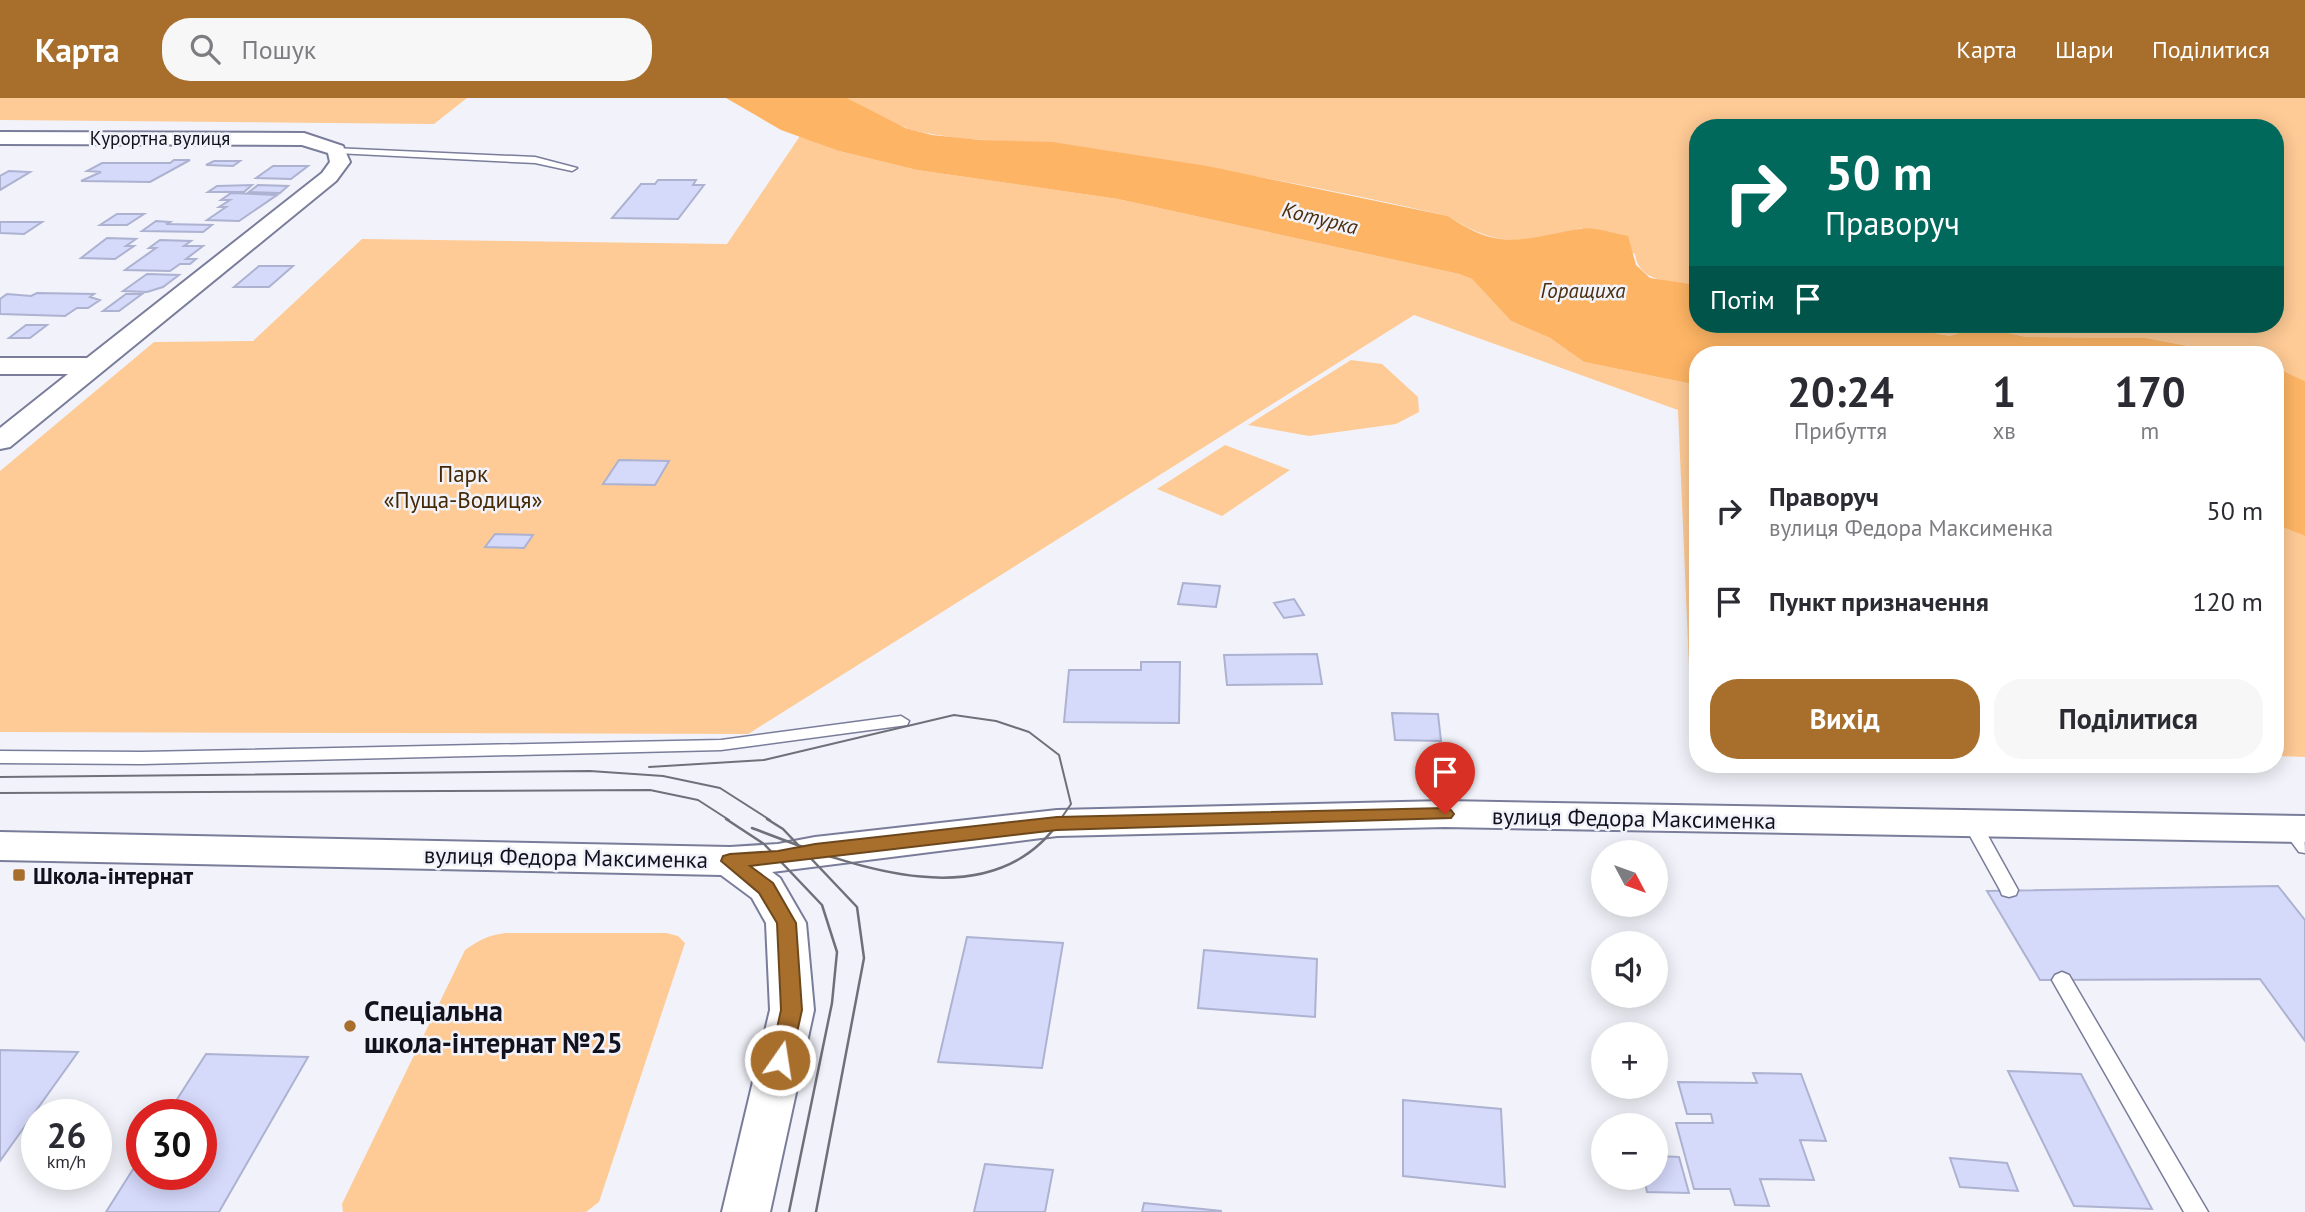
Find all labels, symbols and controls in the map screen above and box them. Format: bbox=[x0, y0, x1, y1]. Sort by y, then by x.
search box bbox=[162, 18, 652, 81]
text: Карта bbox=[35, 28, 120, 71]
icon: search bbox=[186, 30, 224, 68]
text: Пошук bbox=[242, 33, 316, 66]
text: Карта bbox=[1956, 34, 2017, 65]
text: Шари bbox=[2055, 34, 2114, 65]
text: Поділитися bbox=[2152, 34, 2270, 65]
street label: Курортна вулиця bbox=[90, 126, 230, 150]
text: 50 m bbox=[1825, 140, 1932, 204]
icon: right bbox=[1710, 147, 1801, 238]
water label: Котурка bbox=[1279, 196, 1362, 241]
text: Праворуч bbox=[1825, 202, 1960, 244]
water label: Горащиха bbox=[1541, 277, 1626, 304]
icon: arrive bbox=[1789, 280, 1827, 318]
text: Потім bbox=[1710, 283, 1775, 316]
text: 20:24 bbox=[1787, 364, 1894, 419]
text: 1 bbox=[1992, 364, 2016, 419]
text: 170 bbox=[2114, 364, 2186, 419]
text: Прибуття bbox=[1794, 416, 1887, 445]
text: хв bbox=[1992, 416, 2016, 445]
text: m bbox=[2141, 416, 2159, 445]
park label: Парк «Пуща-Водиця» bbox=[383, 459, 543, 514]
text: Праворуч bbox=[1769, 480, 1879, 513]
icon: right bbox=[1710, 492, 1748, 530]
text: 50 m bbox=[2207, 494, 2263, 527]
text: вулиця Федора Максименка bbox=[1769, 513, 2053, 542]
icon: arrive bbox=[1710, 583, 1748, 621]
text: Пункт призначення bbox=[1769, 585, 1989, 618]
text: 120 m bbox=[2192, 585, 2263, 618]
button: Вихід bbox=[1710, 679, 1980, 759]
button: Поділитися bbox=[1994, 679, 2263, 759]
pin bbox=[1415, 742, 1475, 814]
icon: arrive bbox=[1426, 753, 1464, 791]
street label: вулиця Федора Максименка bbox=[1492, 801, 1776, 835]
street label: вулиця Федора Максименка bbox=[424, 840, 708, 874]
north arrow bbox=[1591, 840, 1668, 917]
map controls bbox=[1591, 840, 1668, 1190]
place label: Школа-інтернат bbox=[33, 861, 193, 890]
marker: Школа-інтернат bbox=[11, 867, 27, 883]
button: sound bbox=[1591, 931, 1668, 1008]
place label: Спеціальна школа-інтернат №25 bbox=[364, 992, 623, 1061]
marker: Спеціальна школа-інтернат №25 bbox=[342, 1018, 358, 1034]
button: + bbox=[1591, 1022, 1668, 1099]
position arrow bbox=[743, 1023, 817, 1097]
speed limit sign: 30 bbox=[126, 1099, 217, 1190]
text: 26 bbox=[47, 1112, 86, 1158]
button: − bbox=[1591, 1113, 1668, 1190]
text: km/h bbox=[47, 1150, 86, 1173]

